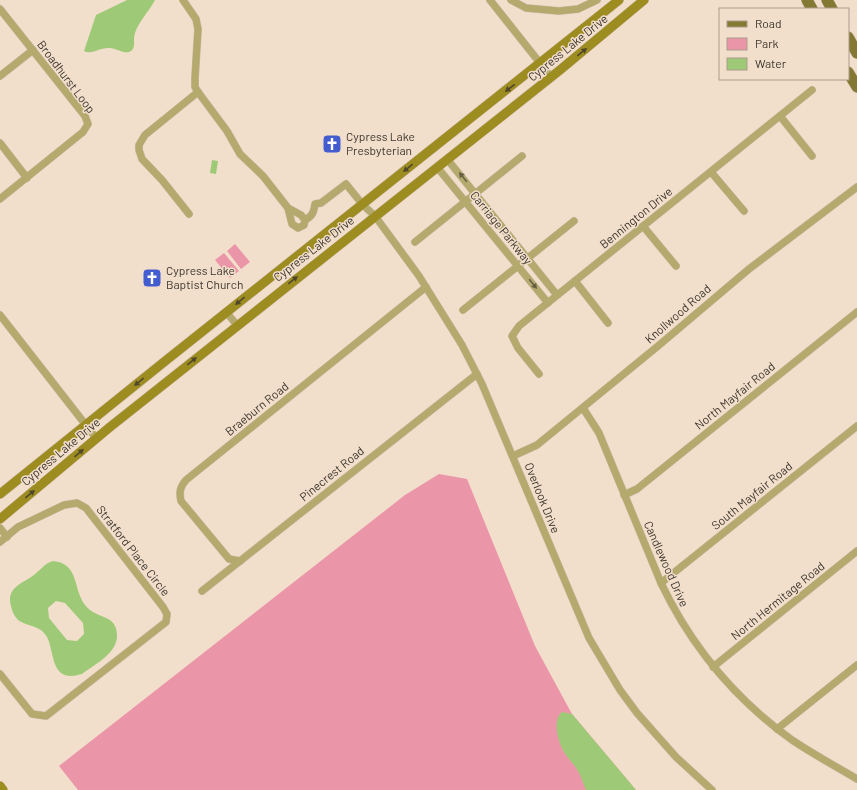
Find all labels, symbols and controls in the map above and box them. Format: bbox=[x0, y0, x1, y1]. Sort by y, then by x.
legend bbox=[719, 8, 849, 80]
street label: Cypress Lake Drive bbox=[525, 11, 610, 84]
text: Road bbox=[755, 16, 782, 30]
text: Park bbox=[755, 36, 779, 50]
street label: Broadhurst Loop bbox=[35, 37, 99, 115]
one-way arrow bbox=[576, 48, 587, 57]
text: Water bbox=[755, 56, 787, 70]
one-way arrow bbox=[505, 83, 516, 92]
place label: Cypress Lake Presbyterian bbox=[346, 129, 415, 157]
church icon: Cypress Lake Presbyterian bbox=[321, 133, 343, 155]
one-way arrow bbox=[403, 164, 414, 173]
one-way arrow bbox=[458, 172, 467, 183]
street label: Bennington Drive bbox=[596, 184, 674, 251]
street label: Carriage Parkway bbox=[468, 188, 536, 267]
street label: Cypress Lake Drive bbox=[270, 213, 356, 284]
place label: Cypress Lake Baptist Church bbox=[166, 263, 243, 291]
church icon: Cypress Lake Baptist Church bbox=[141, 267, 163, 289]
one-way arrow bbox=[288, 276, 299, 285]
one-way arrow bbox=[528, 278, 537, 289]
street label: Knollwood Road bbox=[642, 281, 713, 346]
one-way arrow bbox=[235, 296, 246, 305]
one-way arrow bbox=[186, 357, 197, 366]
street label: North Mayfair Road bbox=[691, 359, 777, 432]
one-way arrow bbox=[133, 377, 144, 386]
street label: Braeburn Road bbox=[222, 379, 291, 438]
street label: Cypress Lake Drive bbox=[18, 414, 102, 488]
street label: Pinecrest Road bbox=[296, 443, 366, 503]
one-way arrow bbox=[74, 448, 85, 457]
street label: South Mayfair Road bbox=[708, 458, 795, 532]
street label: Overlook Drive bbox=[522, 460, 563, 535]
one-way arrow bbox=[25, 490, 36, 499]
street label: Stratford Place Circle bbox=[94, 502, 173, 598]
street label: Candlewood Drive bbox=[642, 518, 692, 609]
street label: North Hermitage Road bbox=[728, 558, 827, 642]

